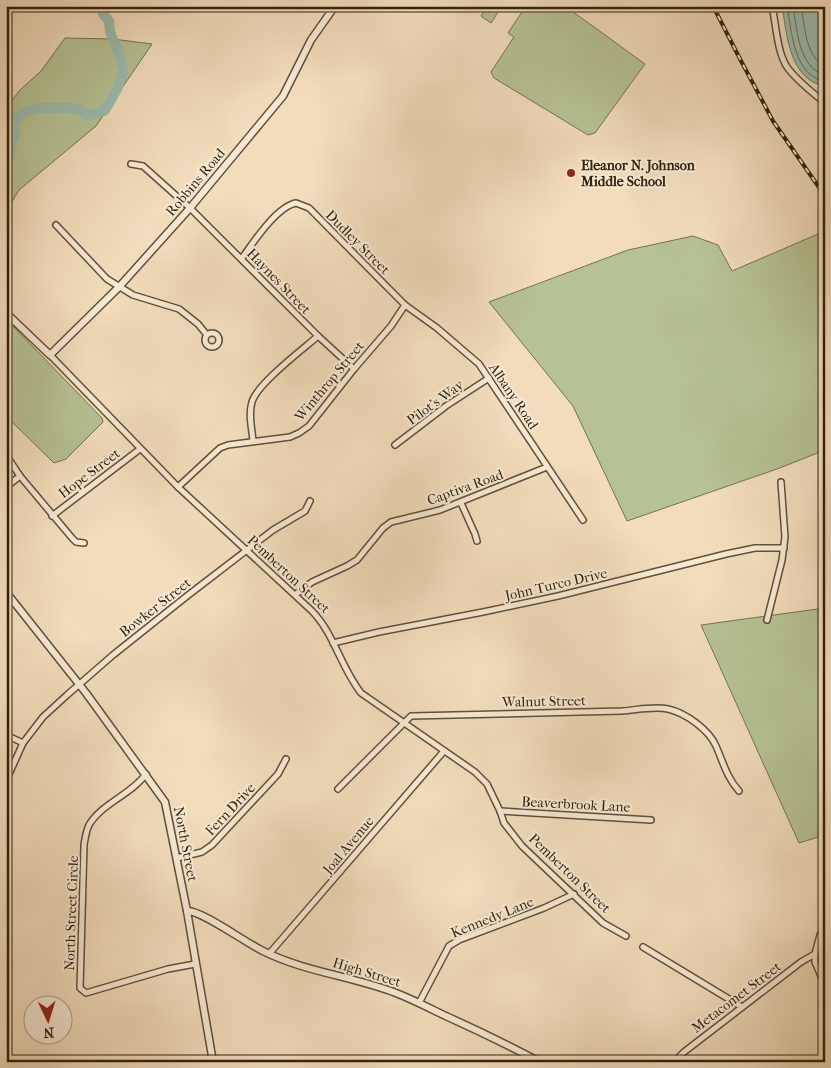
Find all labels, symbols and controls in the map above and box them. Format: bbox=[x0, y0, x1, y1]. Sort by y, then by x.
street label: Robbins Road bbox=[162, 145, 229, 220]
place label: Eleanor N. Johnson Middle School bbox=[580, 157, 696, 190]
marker: Eleanor N. Johnson Middle School bbox=[565, 167, 577, 179]
street label: Dudley Street bbox=[322, 207, 393, 278]
street label: Haynes Street bbox=[243, 245, 314, 318]
street label: Winthrop Street bbox=[290, 338, 368, 426]
street label: Albany Road bbox=[485, 359, 542, 433]
street label: Pilot's Way bbox=[404, 376, 467, 429]
street label: Hope Street bbox=[55, 445, 123, 502]
street label: Captiva Road bbox=[425, 466, 506, 509]
street label: Pemberton Street bbox=[244, 532, 334, 617]
street label: John Turco Drive bbox=[502, 564, 609, 605]
street label: Bowker Street bbox=[116, 574, 194, 641]
street label: Walnut Street bbox=[501, 692, 586, 711]
street label: Fern Drive bbox=[202, 779, 259, 839]
street label: Beaverbrook Lane bbox=[521, 793, 631, 816]
street label: North Street bbox=[170, 805, 201, 883]
street label: Joal Avenue bbox=[319, 813, 378, 879]
street label: Pemberton Street bbox=[525, 830, 614, 917]
street label: North Street Circle bbox=[61, 855, 82, 971]
street label: Kennedy Lane bbox=[448, 893, 536, 942]
street label: High Street bbox=[331, 954, 403, 991]
street label: Metacomet Street bbox=[688, 958, 784, 1037]
north arrow bbox=[22, 996, 72, 1046]
text: N bbox=[43, 1024, 55, 1041]

